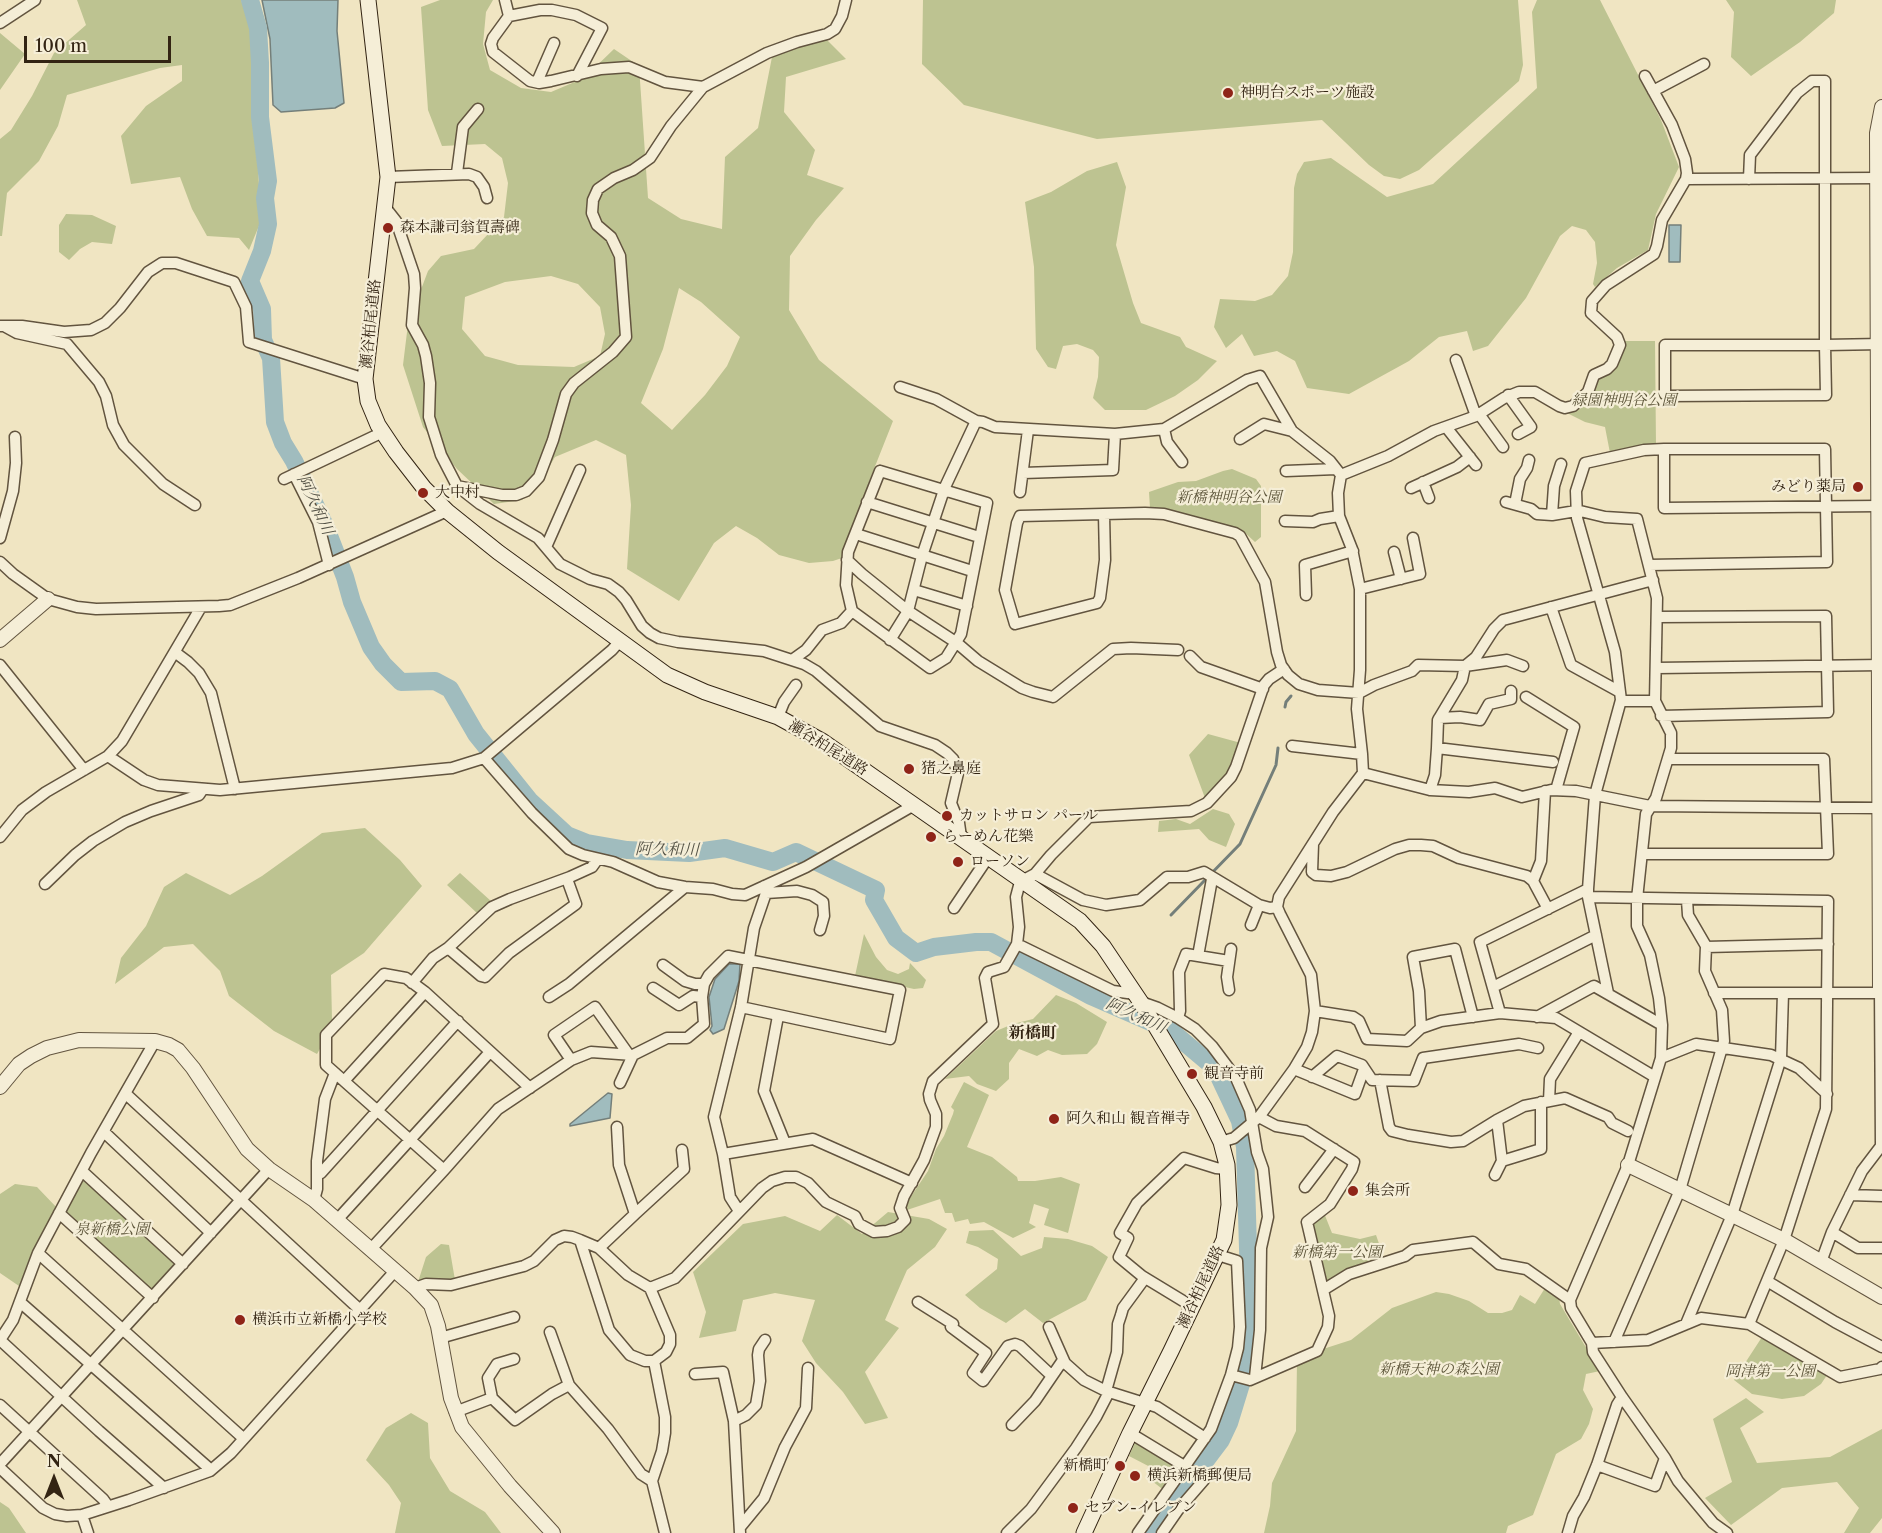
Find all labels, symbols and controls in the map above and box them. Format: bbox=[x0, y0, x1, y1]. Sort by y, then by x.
scale bar bbox=[27, 24, 174, 62]
text: 100 m bbox=[35, 35, 87, 57]
place label: 神明台スポーツ施設 bbox=[1240, 84, 1375, 102]
marker: 神明台スポーツ施設 bbox=[1221, 86, 1235, 100]
place label: 森本謙司翁賀壽碑 bbox=[400, 219, 520, 237]
marker: 森本謙司翁賀壽碑 bbox=[381, 221, 395, 235]
street label: 瀬谷柏尾道路 bbox=[357, 278, 385, 370]
park label: 緑園神明谷公園 bbox=[1572, 392, 1676, 410]
water label: 阿久和川 bbox=[293, 472, 337, 538]
place label: みどり薬局 bbox=[1771, 478, 1846, 496]
marker: みどり薬局 bbox=[1851, 480, 1865, 494]
place label: 大中村 bbox=[435, 484, 480, 502]
marker: 大中村 bbox=[416, 486, 430, 500]
park label: 新橋神明谷公園 bbox=[1177, 489, 1281, 507]
street label: 瀬谷柏尾道路 bbox=[785, 717, 871, 779]
place label: 猪之鼻庭 bbox=[921, 760, 981, 778]
marker: 猪之鼻庭 bbox=[902, 762, 916, 776]
place label: カットサロン パール bbox=[959, 807, 1098, 825]
marker: カットサロン パール bbox=[940, 809, 954, 823]
place label: らーめん花樂 bbox=[943, 828, 1033, 846]
marker: らーめん花樂 bbox=[924, 830, 938, 844]
water label: 阿久和川 bbox=[635, 840, 699, 860]
place label: ローソン bbox=[970, 853, 1030, 871]
marker: ローソン bbox=[951, 855, 965, 869]
water label: 阿久和川 bbox=[1103, 994, 1169, 1038]
district label: 新橋町 bbox=[1009, 1023, 1057, 1043]
place label: 観音寺前 bbox=[1204, 1065, 1264, 1083]
marker: 観音寺前 bbox=[1185, 1067, 1199, 1081]
place label: 阿久和山 観音禅寺 bbox=[1066, 1110, 1190, 1128]
marker: 阿久和山 観音禅寺 bbox=[1047, 1112, 1061, 1126]
place label: 集会所 bbox=[1365, 1182, 1410, 1200]
marker: 集会所 bbox=[1346, 1184, 1360, 1198]
park label: 泉新橋公園 bbox=[75, 1221, 149, 1239]
street label: 瀬谷柏尾道路 bbox=[1174, 1242, 1228, 1332]
park label: 新橋第一公園 bbox=[1292, 1244, 1382, 1262]
place label: 横浜市立新橋小学校 bbox=[252, 1311, 387, 1329]
marker: 横浜市立新橋小学校 bbox=[233, 1313, 247, 1327]
park label: 新橋天神の森公園 bbox=[1379, 1361, 1499, 1379]
park label: 岡津第一公園 bbox=[1725, 1363, 1815, 1381]
north arrow bbox=[24, 1449, 84, 1509]
text: N bbox=[47, 1451, 61, 1471]
place label: 新橋町 bbox=[1063, 1457, 1108, 1475]
marker: 新橋町 bbox=[1113, 1459, 1127, 1473]
place label: 横浜新橋郵便局 bbox=[1147, 1467, 1252, 1485]
marker: 横浜新橋郵便局 bbox=[1128, 1469, 1142, 1483]
place label: セブン-イレブン bbox=[1085, 1499, 1197, 1517]
marker: セブン-イレブン bbox=[1066, 1501, 1080, 1515]

